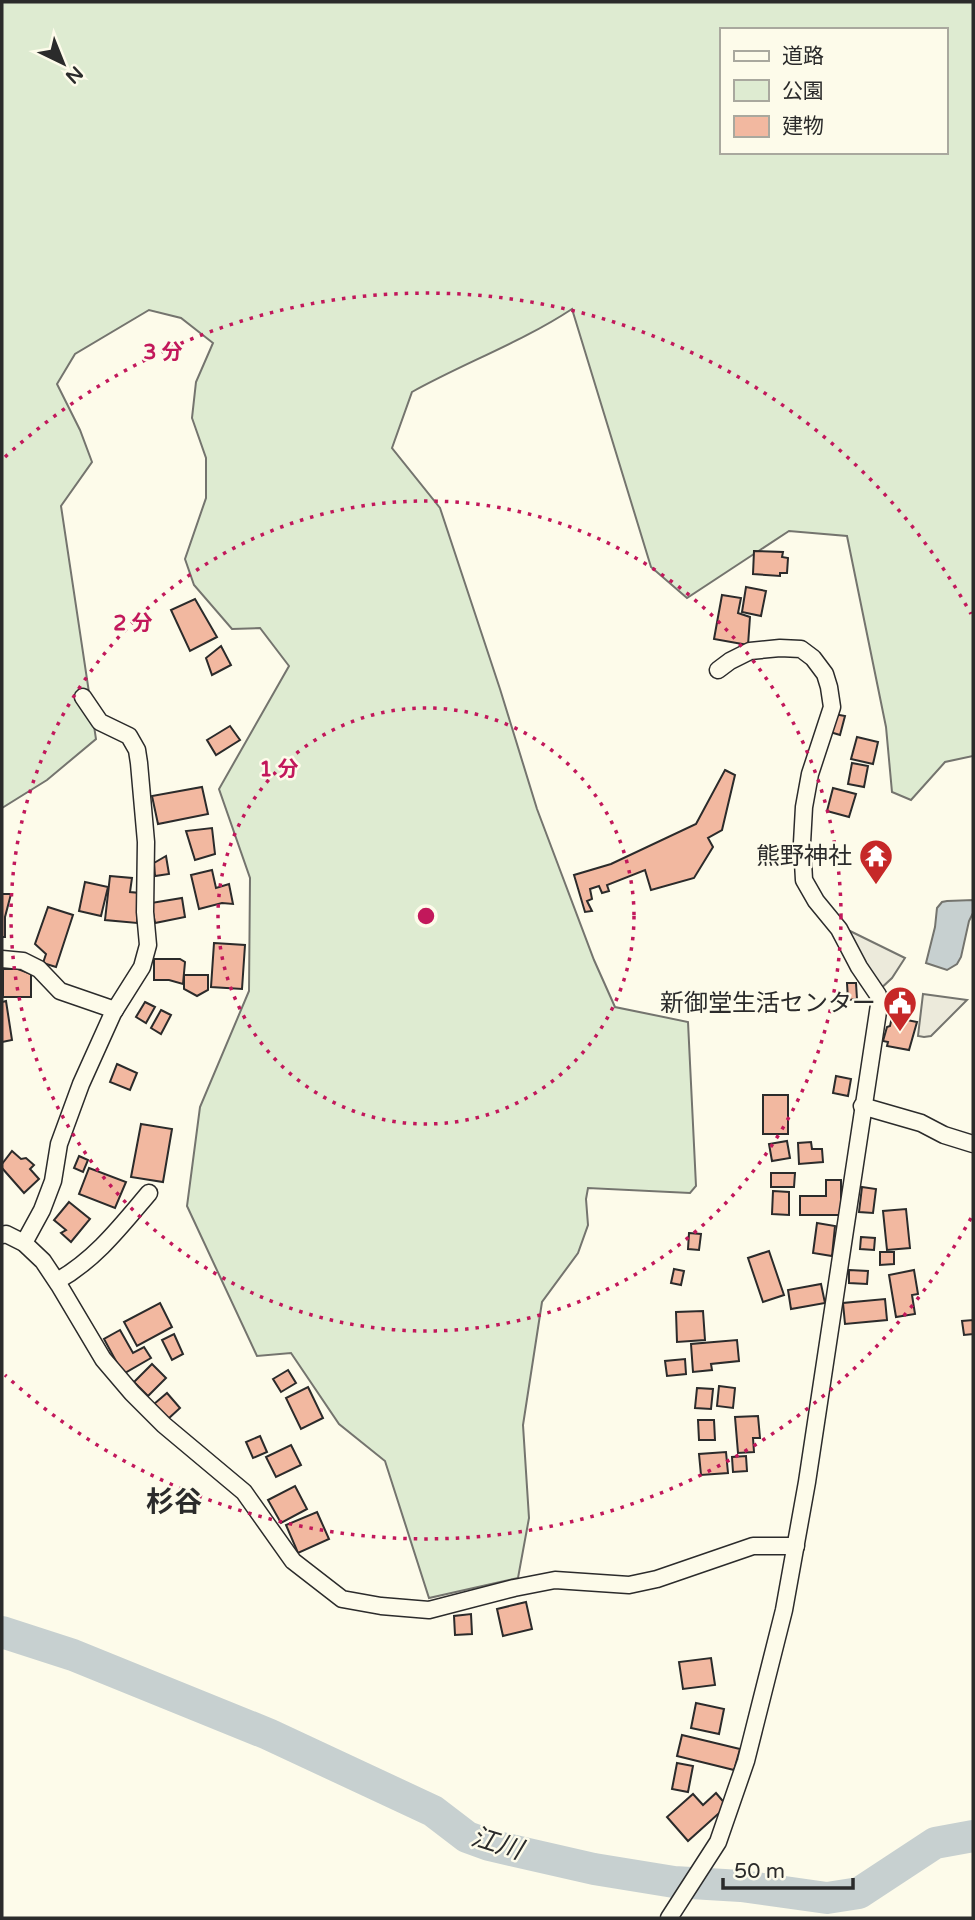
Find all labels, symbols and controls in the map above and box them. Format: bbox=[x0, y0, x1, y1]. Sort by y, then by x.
north arrow bbox=[28, 28, 98, 98]
legend bbox=[720, 28, 947, 154]
text: 道路 bbox=[782, 44, 824, 69]
text: N bbox=[61, 61, 87, 88]
text: 公園 bbox=[782, 79, 824, 104]
text: 建物 bbox=[782, 114, 824, 139]
text: 3 分 bbox=[143, 340, 183, 365]
text: 2 分 bbox=[113, 611, 153, 636]
text: 1 分 bbox=[259, 757, 299, 782]
temple icon: 熊野神社 bbox=[857, 837, 895, 886]
place label: 熊野神社 bbox=[756, 842, 852, 871]
centre of rings bbox=[414, 904, 438, 928]
public building icon: 新御堂生活センター bbox=[881, 984, 919, 1033]
place label: 新御堂生活センター bbox=[660, 989, 876, 1018]
district label: 杉谷 bbox=[146, 1485, 202, 1519]
water label: 江川 bbox=[467, 1821, 529, 1867]
scale bar bbox=[723, 1846, 852, 1890]
text: 50 m bbox=[734, 1859, 785, 1884]

